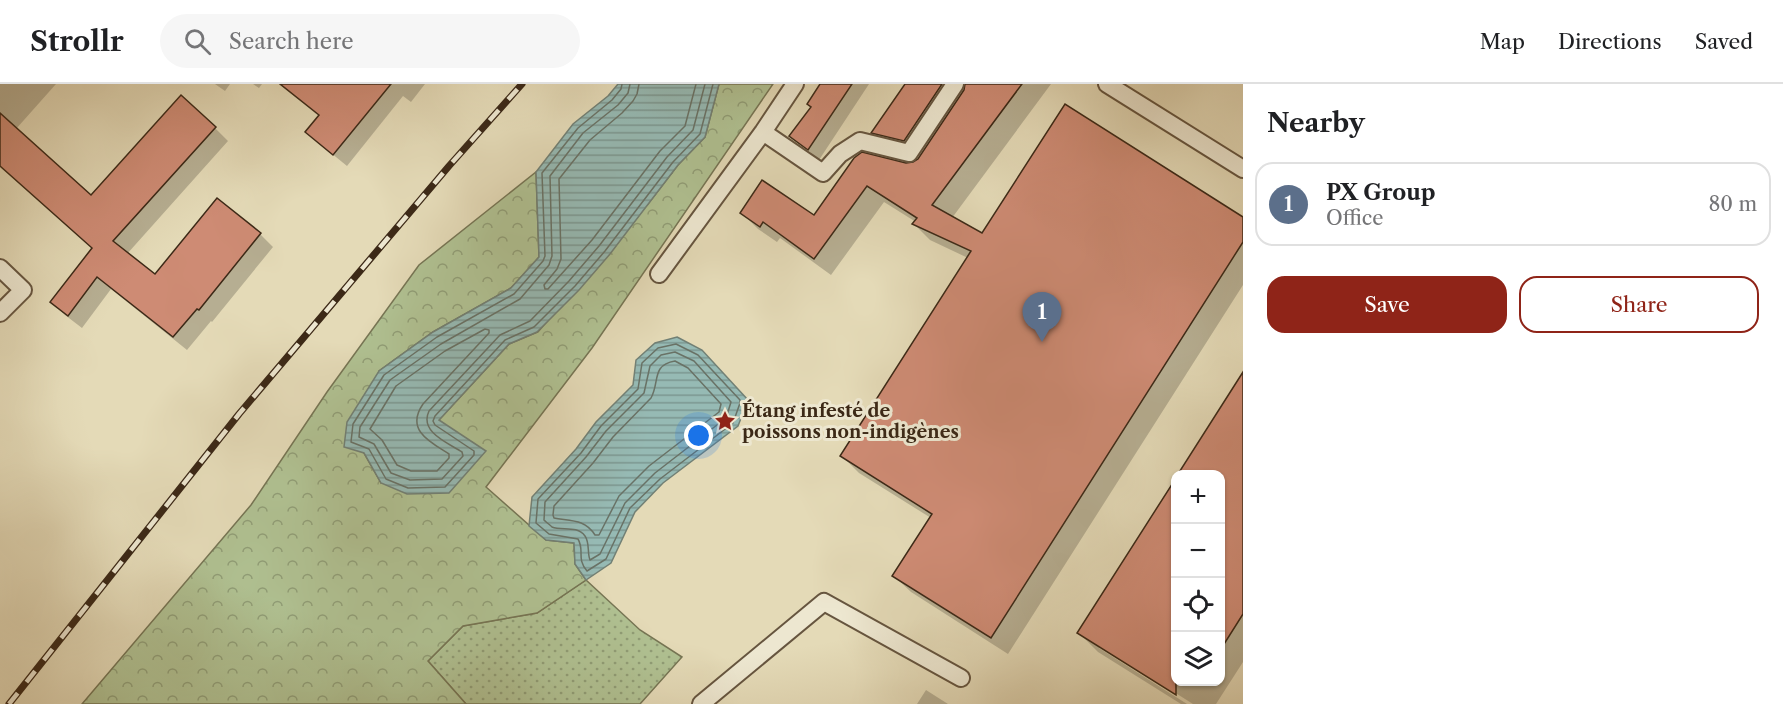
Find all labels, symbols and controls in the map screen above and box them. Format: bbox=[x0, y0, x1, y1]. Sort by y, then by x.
search box bbox=[160, 14, 580, 68]
text: Strollr bbox=[30, 24, 124, 58]
icon: search bbox=[181, 25, 214, 58]
text: Search here bbox=[229, 28, 353, 55]
text: Map bbox=[1480, 29, 1525, 54]
text: Directions bbox=[1558, 29, 1662, 54]
text: Saved bbox=[1695, 29, 1753, 54]
text: Nearby bbox=[1267, 107, 1365, 139]
text: PX Group bbox=[1326, 179, 1436, 206]
text: 1 bbox=[1284, 192, 1293, 216]
text: 80 m bbox=[1709, 192, 1757, 216]
text: Office bbox=[1326, 206, 1384, 230]
button: Save bbox=[1267, 276, 1507, 333]
button: Share bbox=[1519, 276, 1759, 333]
pin: 1 bbox=[1022, 292, 1062, 342]
place label: Étang infesté de poissons non-indigènes bbox=[742, 399, 959, 443]
place icon: Étang infesté de poissons non-indigènes bbox=[713, 409, 737, 433]
your location bbox=[684, 421, 713, 450]
map controls bbox=[1171, 470, 1225, 686]
button: + bbox=[1171, 470, 1225, 524]
button: − bbox=[1171, 524, 1225, 578]
button: locate bbox=[1171, 578, 1225, 632]
button: layers bbox=[1171, 632, 1225, 686]

